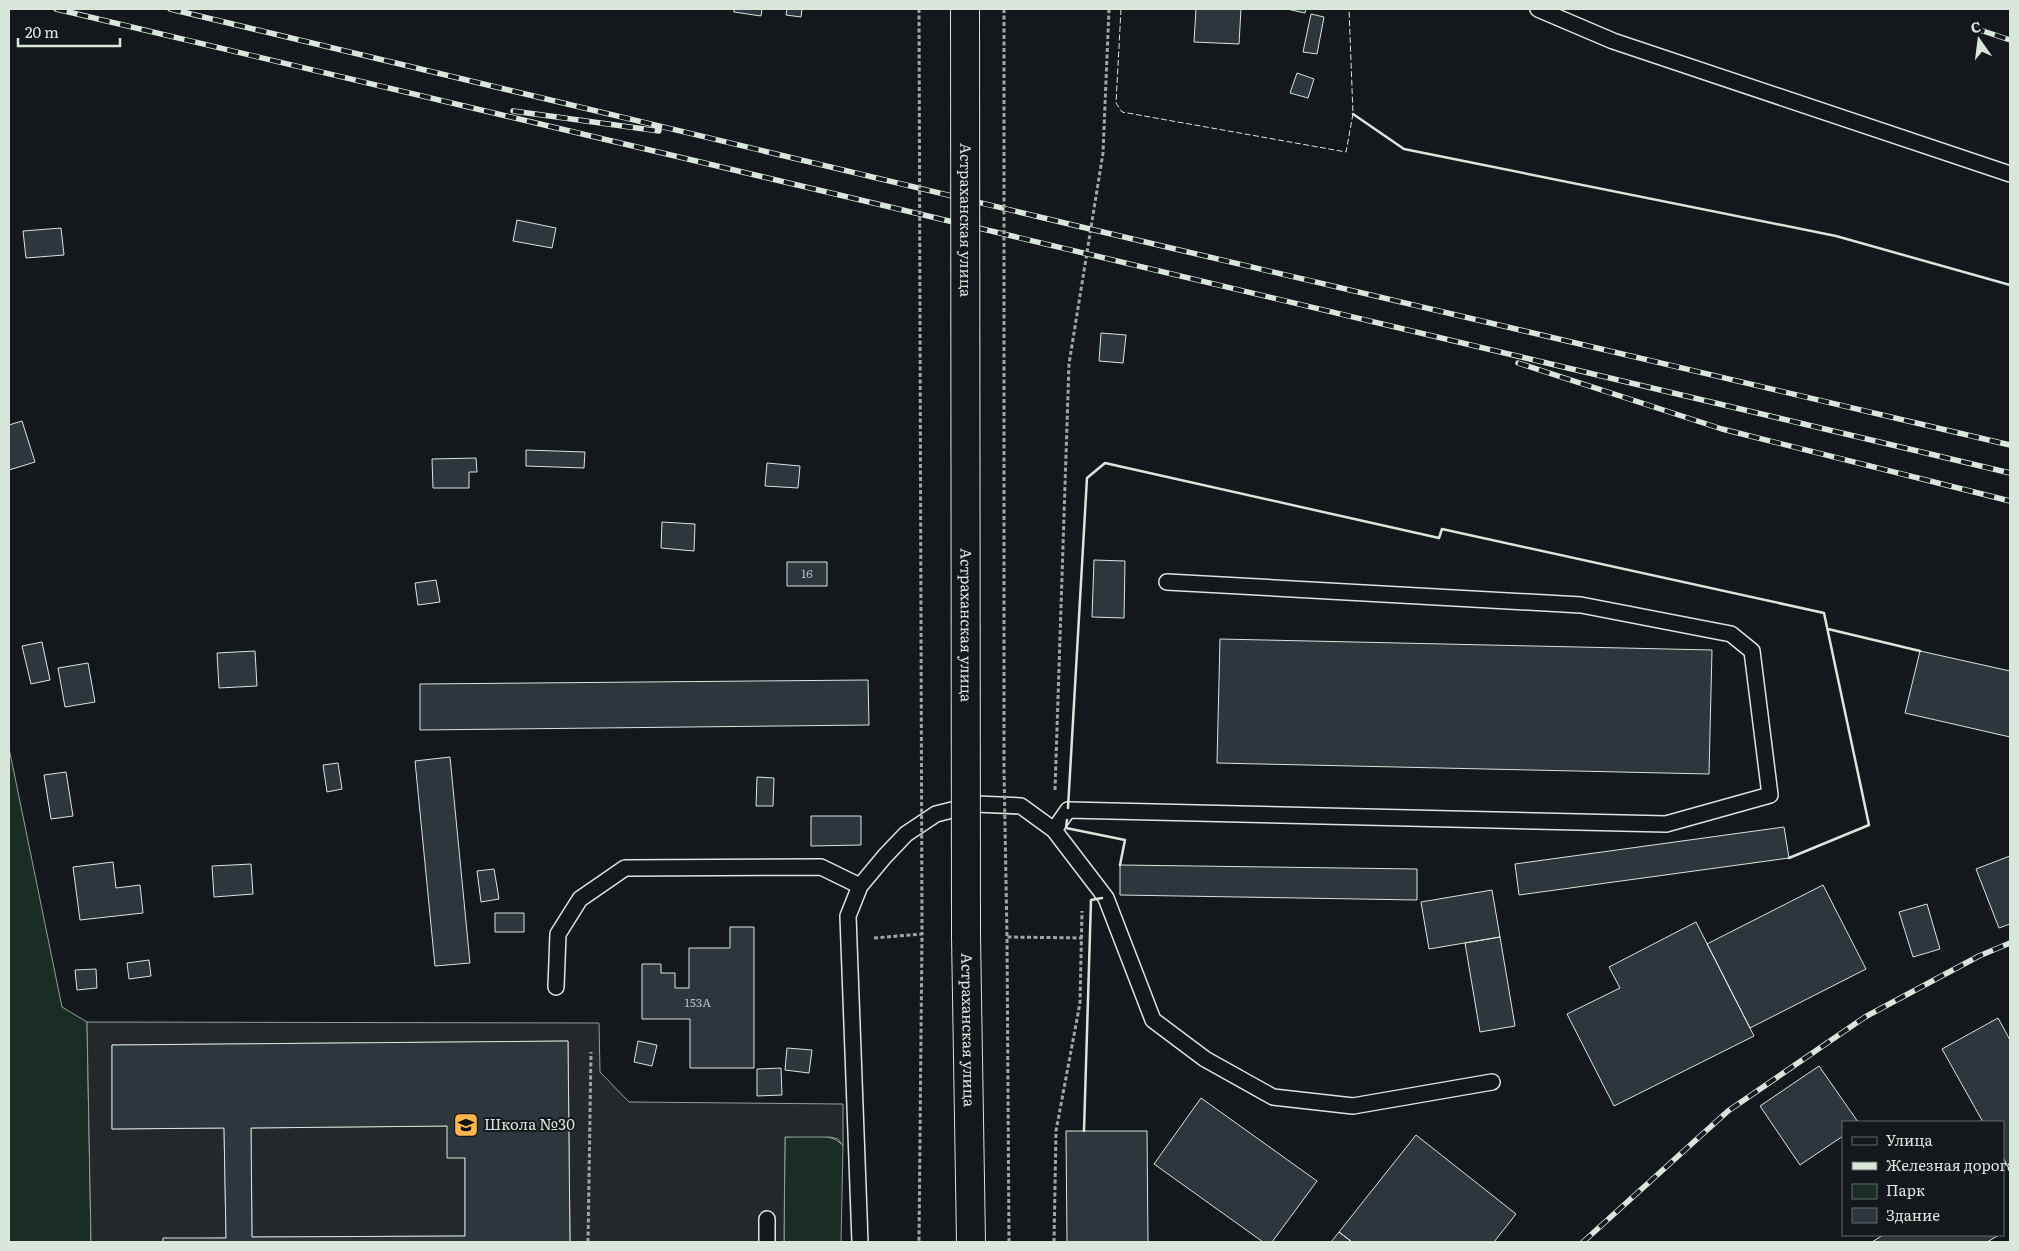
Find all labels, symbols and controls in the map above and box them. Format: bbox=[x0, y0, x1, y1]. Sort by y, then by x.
scale bar bbox=[18, 15, 120, 47]
north arrow bbox=[1954, 15, 2004, 65]
text: С bbox=[1968, 15, 1983, 37]
text: 20 m bbox=[25, 20, 59, 43]
street label: Астраханская улица bbox=[955, 143, 978, 298]
street label: Астраханская улица bbox=[956, 548, 979, 703]
house number: 16 bbox=[801, 564, 813, 582]
street label: Астраханская улица bbox=[956, 953, 982, 1108]
house number: 153А bbox=[685, 993, 711, 1011]
school or university icon: Школа №30 bbox=[453, 1112, 479, 1138]
place label: Школа №30 bbox=[484, 1112, 575, 1135]
legend bbox=[1842, 1121, 2004, 1236]
text: Улица bbox=[1886, 1128, 1934, 1151]
text: Железная дорога bbox=[1886, 1153, 2016, 1176]
text: Парк bbox=[1886, 1178, 1925, 1201]
text: Здание bbox=[1886, 1203, 1940, 1226]

